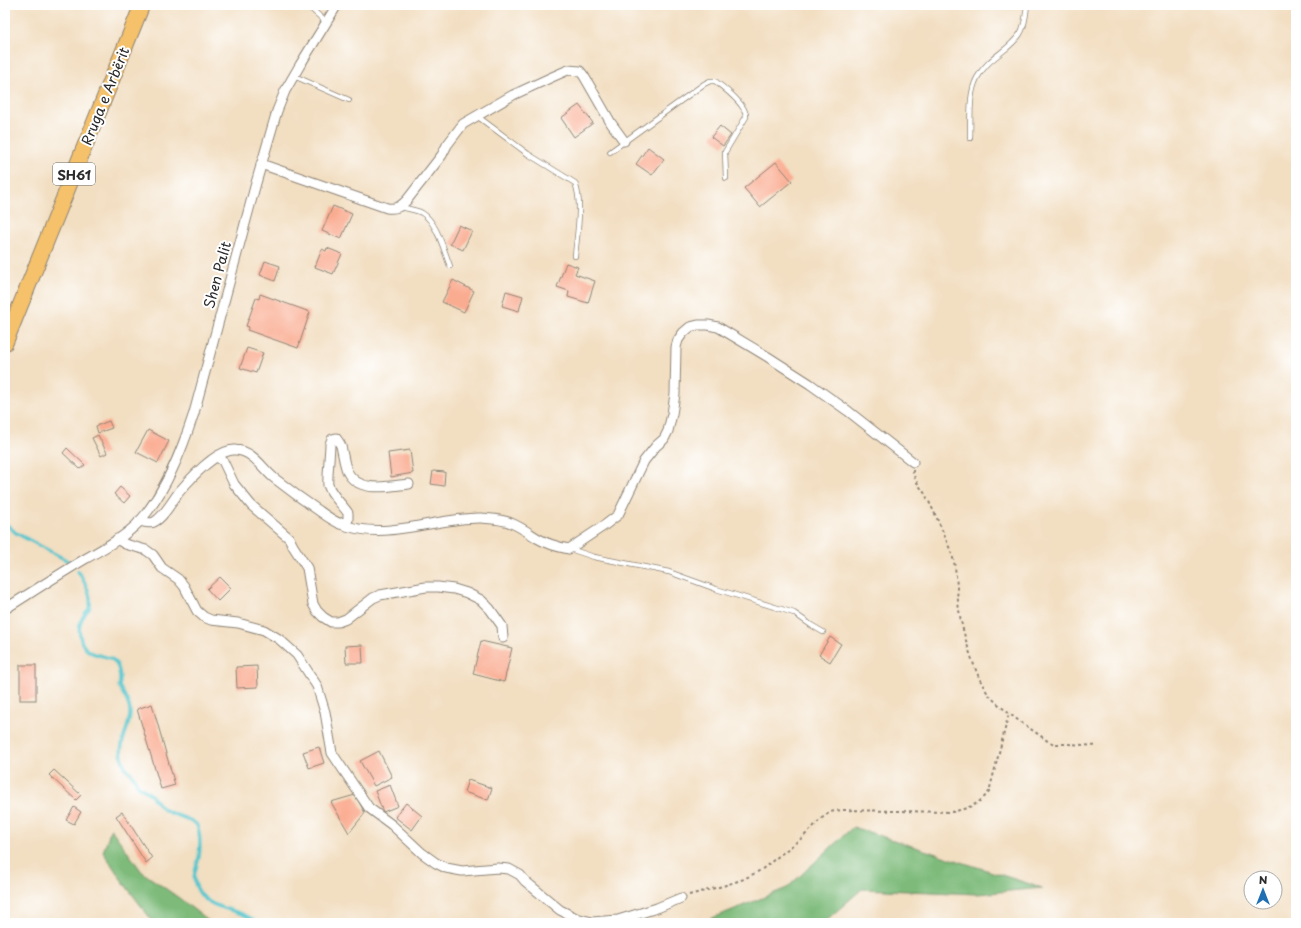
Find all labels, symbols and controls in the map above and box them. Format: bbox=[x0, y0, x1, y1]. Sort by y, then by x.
street label: Rruga e Arbërit bbox=[76, 43, 134, 148]
road number: SH61 bbox=[53, 163, 95, 185]
street label: Shen Palit bbox=[198, 239, 236, 311]
north arrow bbox=[1243, 870, 1283, 910]
text: N bbox=[1259, 871, 1268, 888]

